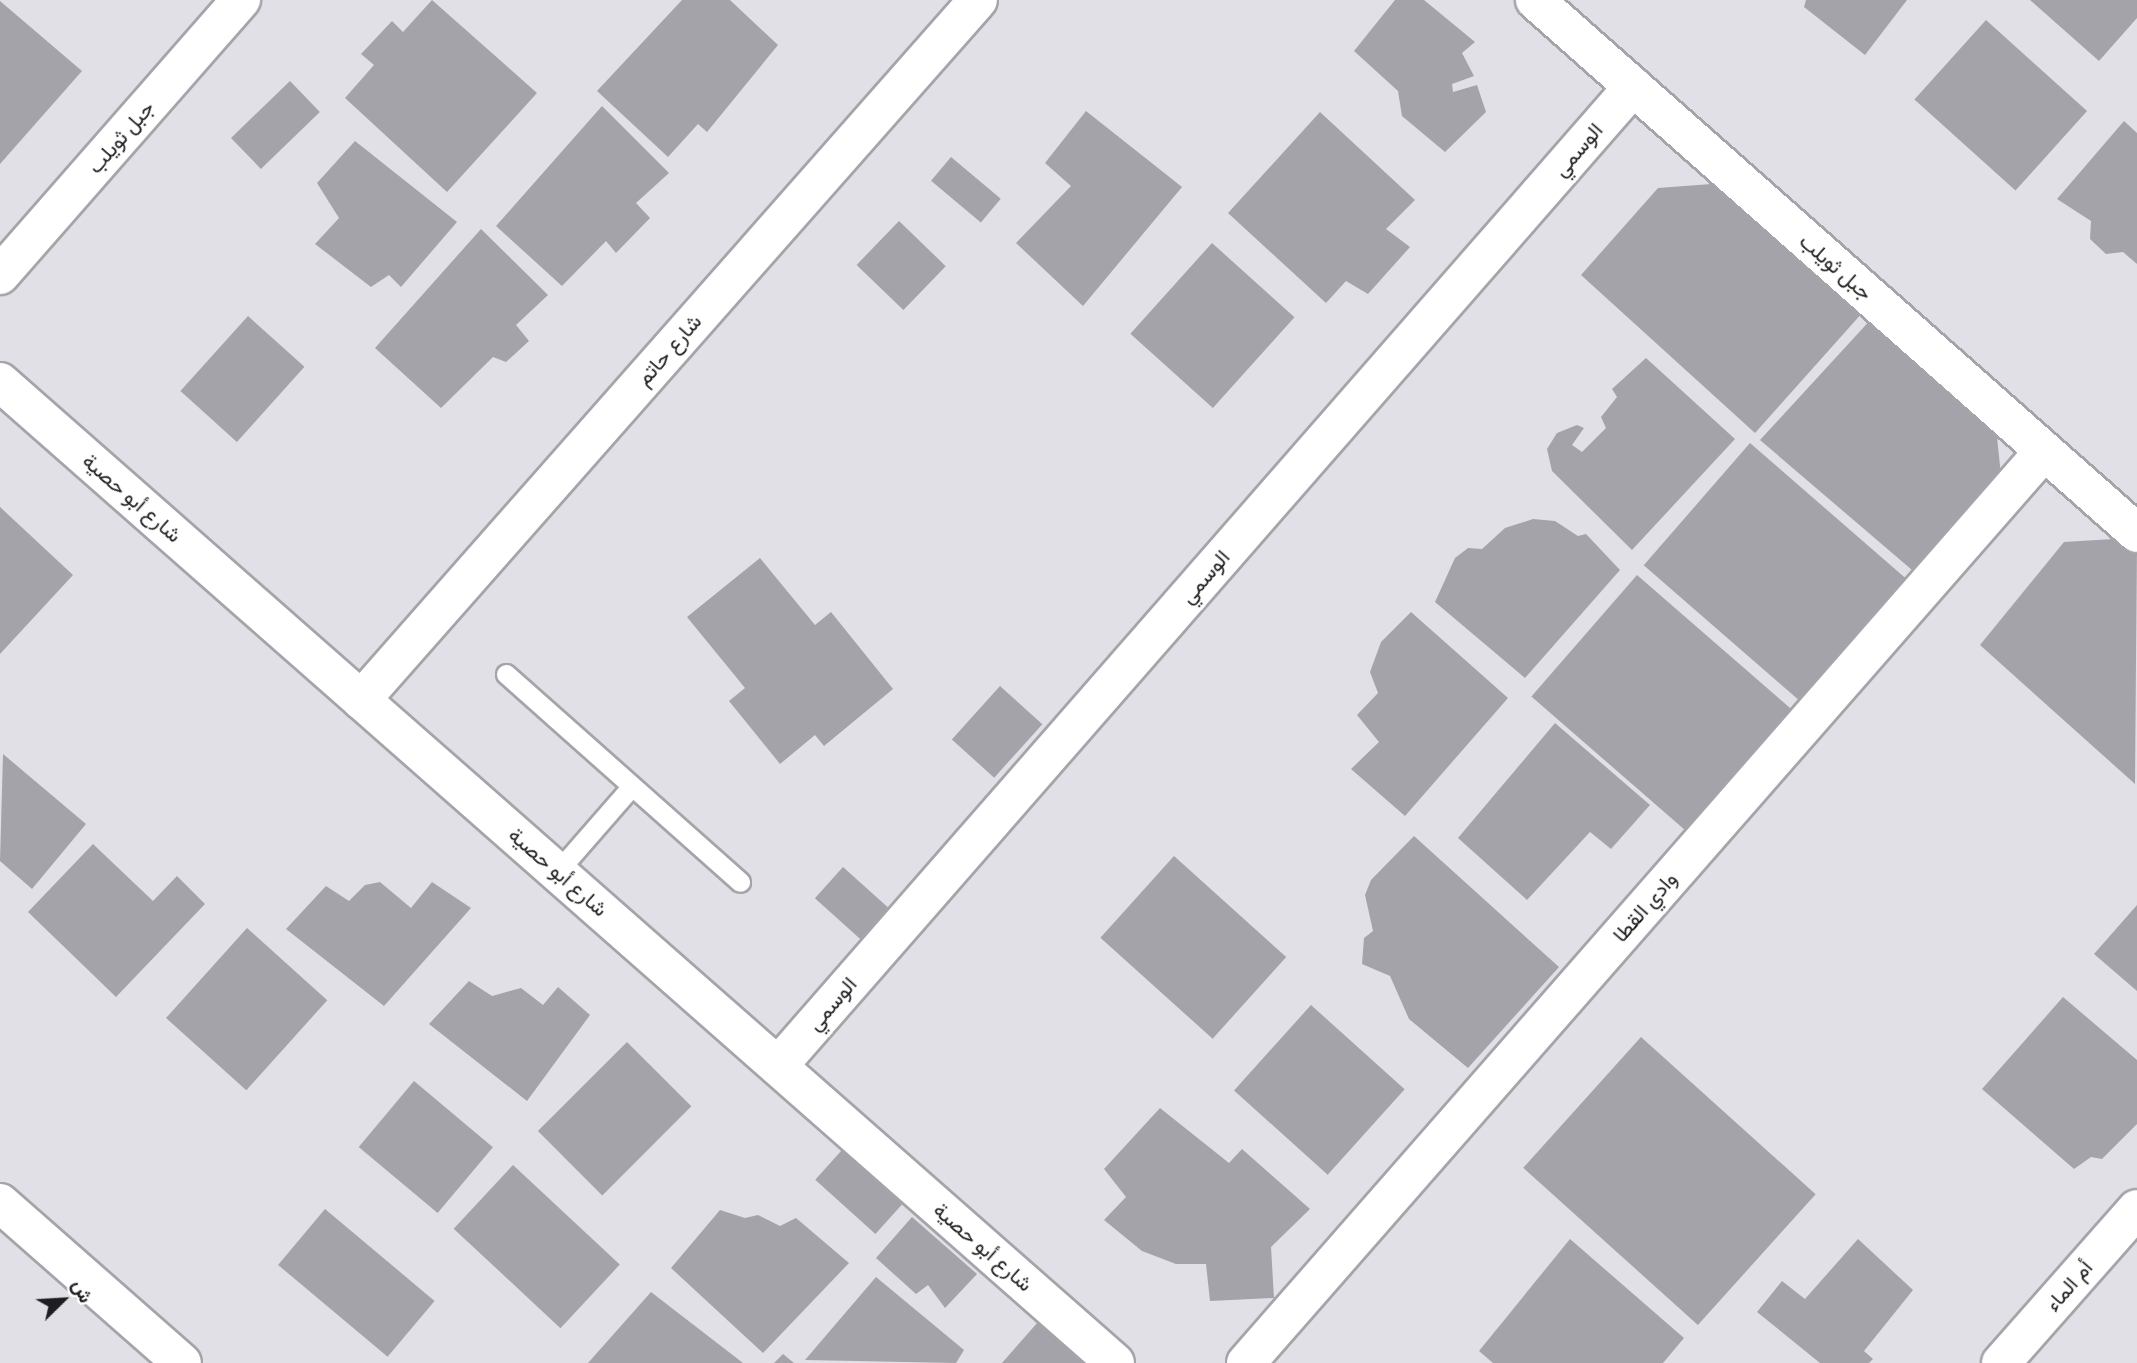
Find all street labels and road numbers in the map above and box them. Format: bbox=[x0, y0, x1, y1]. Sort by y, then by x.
street label: جبل ثويلب bbox=[82, 95, 160, 179]
street label: الوسمي bbox=[1548, 118, 1608, 182]
street label: جبل ثويلب bbox=[1794, 228, 1878, 306]
street label: شارع حاتم bbox=[631, 309, 707, 391]
street label: شارع أبو حصية bbox=[77, 448, 187, 548]
street label: الوسمي bbox=[1175, 545, 1235, 609]
street label: شارع أبو حصية bbox=[503, 822, 613, 922]
street label: وادي القطا bbox=[1608, 867, 1682, 947]
street label: الوسمي bbox=[802, 972, 862, 1036]
street label: شارع أبو حصية bbox=[928, 1197, 1038, 1297]
street label: أم الماء bbox=[2040, 1255, 2098, 1317]

